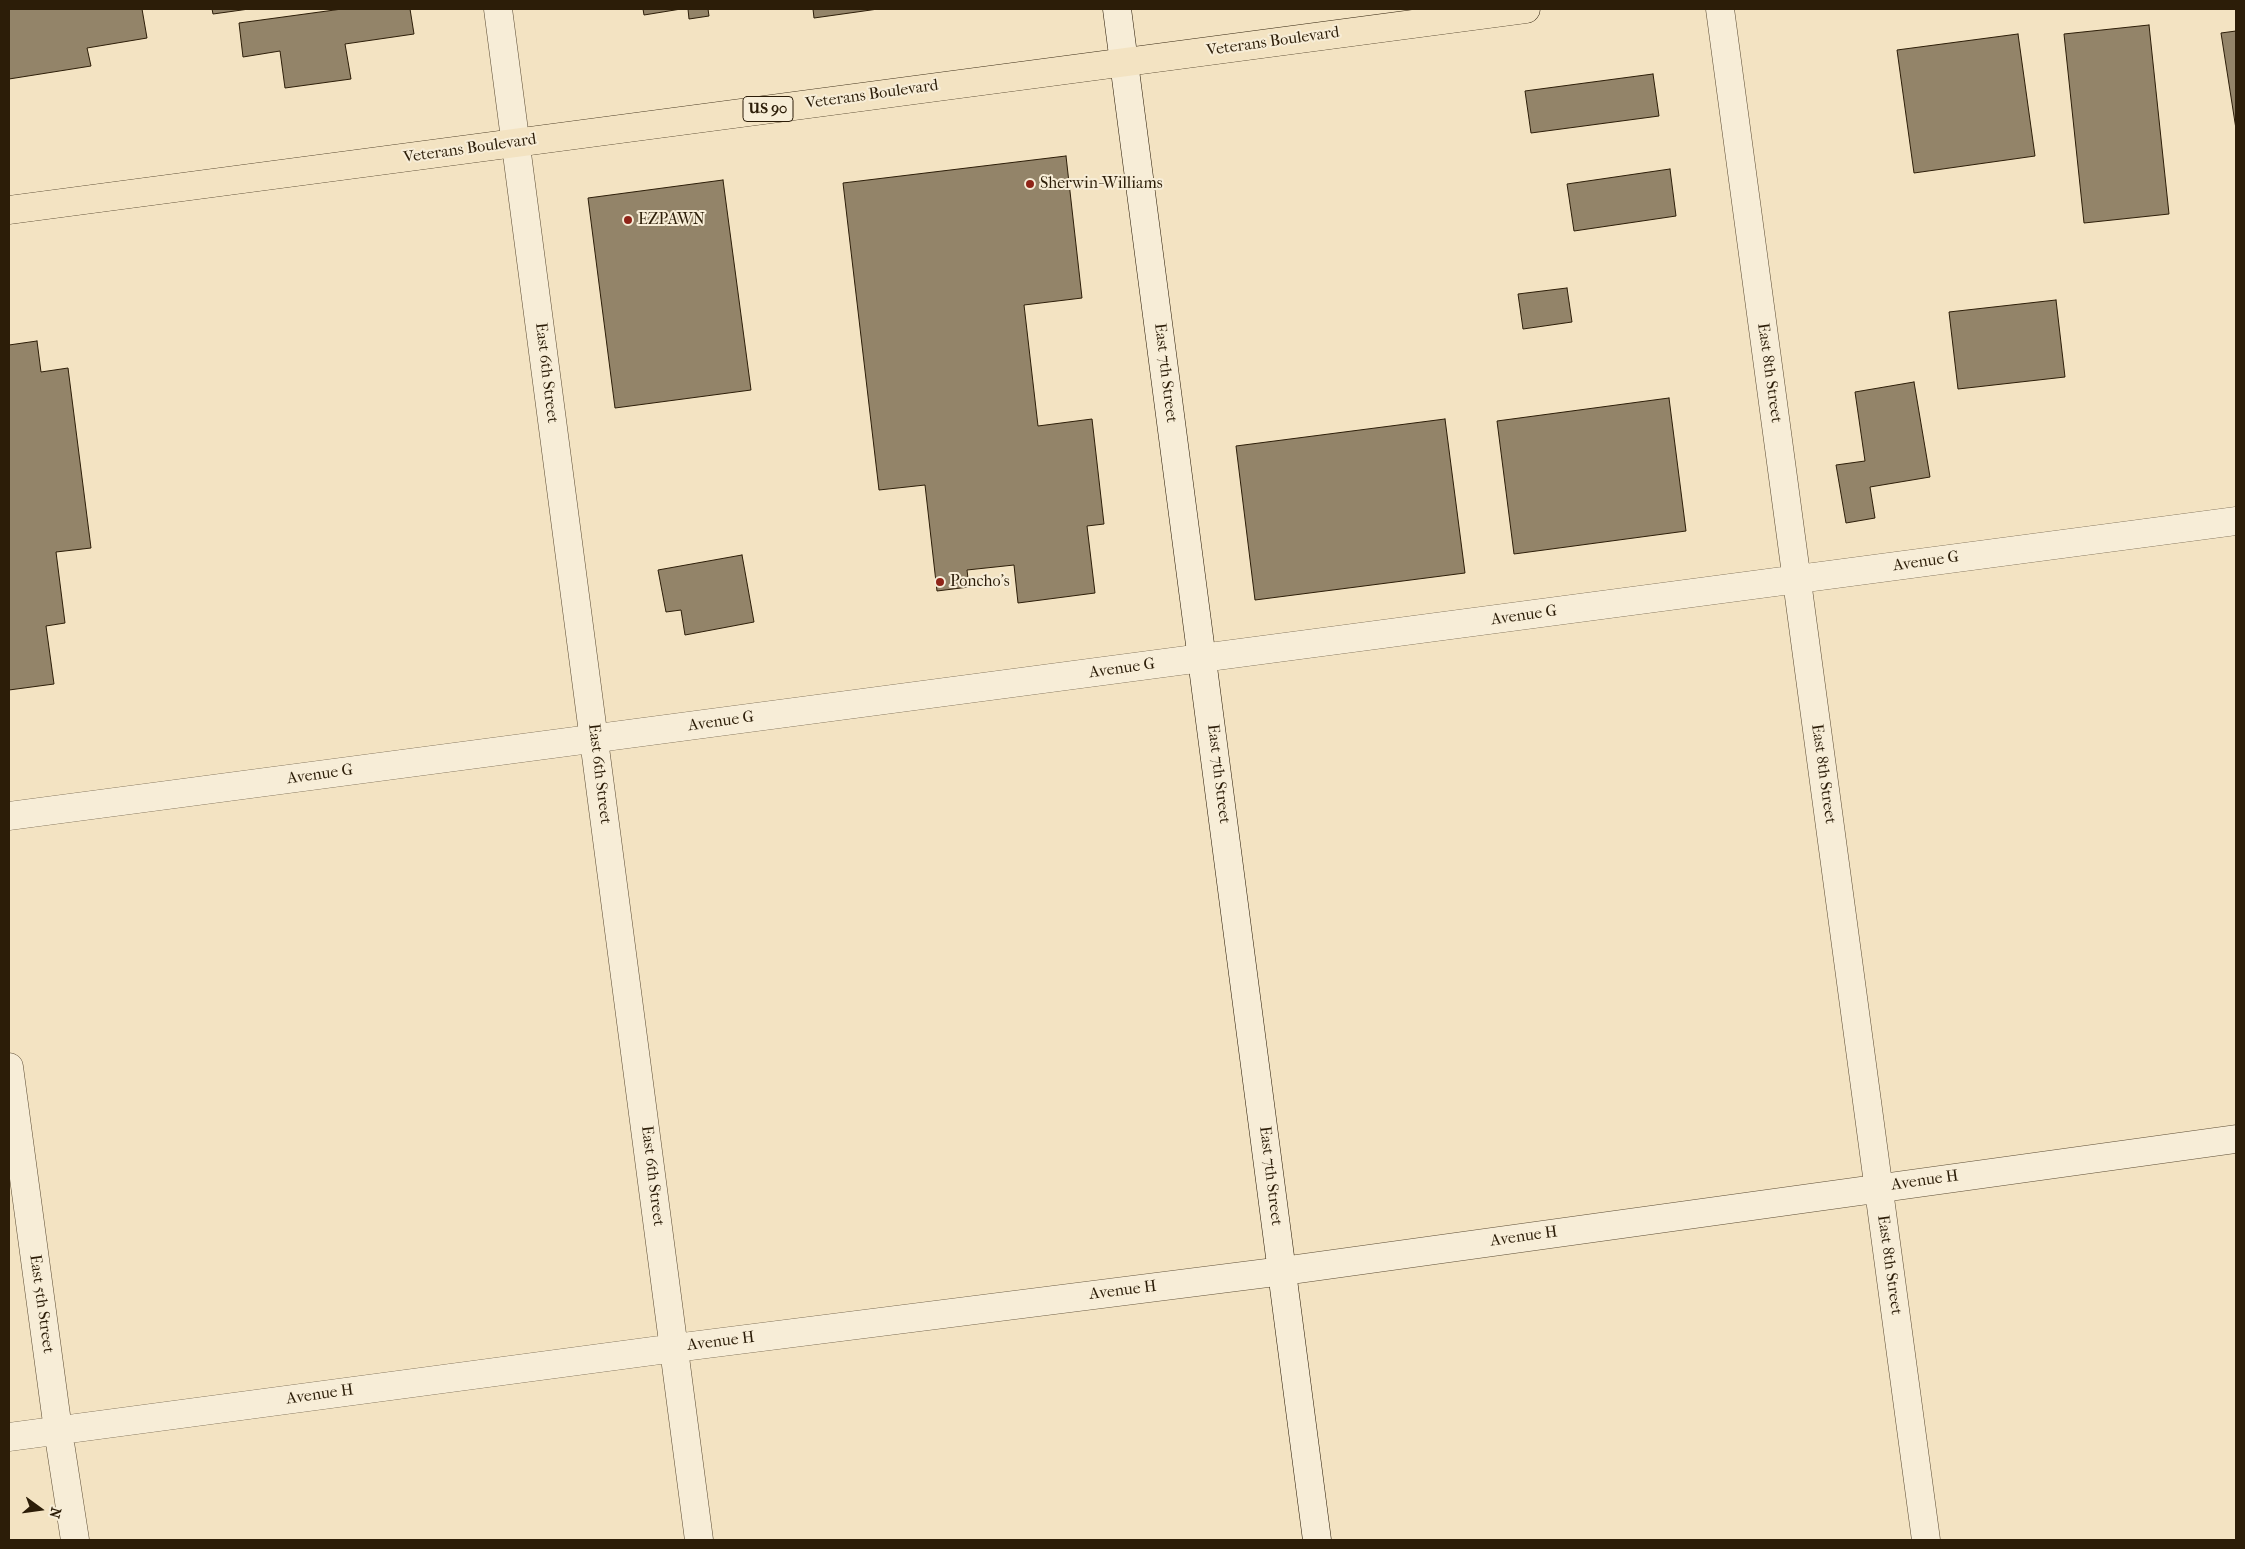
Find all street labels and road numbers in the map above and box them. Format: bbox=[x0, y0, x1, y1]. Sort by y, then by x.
street label: Veterans Boulevard bbox=[1205, 23, 1341, 61]
street label: Veterans Boulevard bbox=[804, 76, 940, 114]
road number: US 90 bbox=[743, 96, 793, 122]
street label: Veterans Boulevard bbox=[402, 130, 538, 168]
street label: East 6th Street bbox=[530, 322, 562, 424]
street label: East 7th Street bbox=[1149, 322, 1181, 424]
street label: East 8th Street bbox=[1752, 322, 1786, 424]
street label: Avenue G bbox=[1892, 548, 1960, 576]
street label: Avenue G bbox=[1490, 602, 1558, 630]
street label: Avenue G bbox=[1088, 655, 1156, 683]
street label: Avenue G bbox=[687, 708, 755, 736]
street label: East 6th Street bbox=[583, 723, 615, 825]
street label: East 7th Street bbox=[1202, 723, 1234, 825]
street label: East 8th Street bbox=[1806, 723, 1840, 825]
street label: Avenue G bbox=[286, 761, 354, 789]
street label: East 6th Street bbox=[636, 1125, 668, 1227]
street label: East 7th Street bbox=[1254, 1125, 1286, 1227]
street label: Avenue H bbox=[1890, 1167, 1960, 1195]
street label: East 8th Street bbox=[1872, 1214, 1906, 1316]
street label: Avenue H bbox=[1489, 1223, 1559, 1251]
street label: East 5th Street bbox=[25, 1253, 57, 1355]
street label: Avenue H bbox=[1088, 1277, 1158, 1305]
street label: Avenue H bbox=[686, 1328, 756, 1356]
street label: Avenue H bbox=[285, 1381, 355, 1409]

